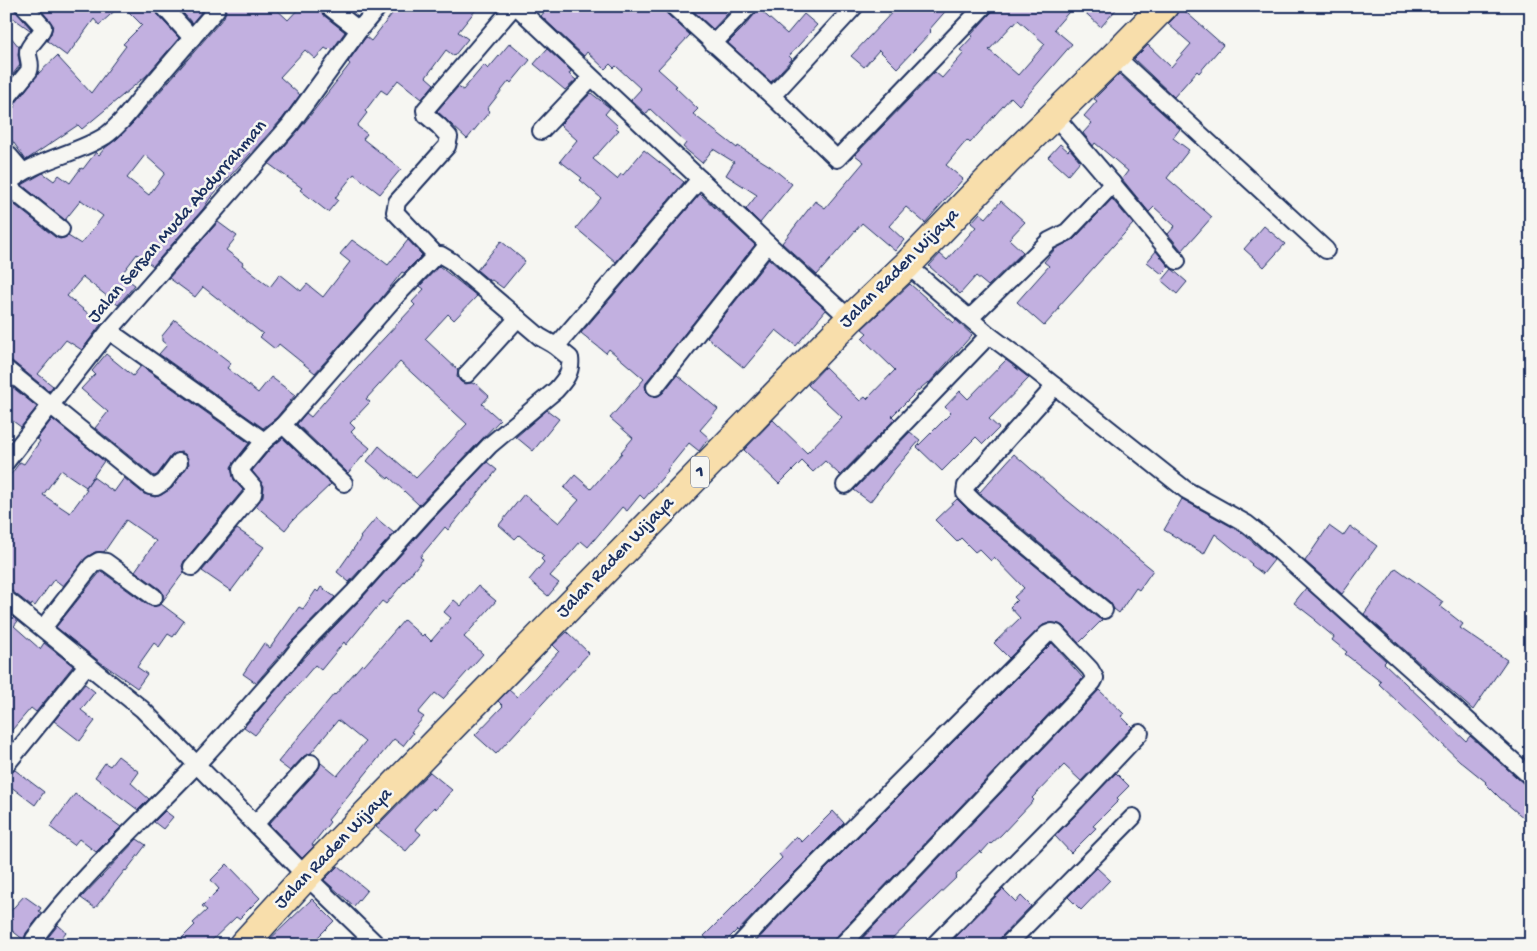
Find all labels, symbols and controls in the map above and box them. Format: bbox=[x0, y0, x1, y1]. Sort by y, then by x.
street label: Jalan Sersan Muda Abdurrahman bbox=[83, 116, 273, 328]
street label: Jalan Raden Wijaya bbox=[835, 203, 966, 334]
road number: 1 bbox=[691, 457, 709, 488]
street label: Jalan Raden Wijaya bbox=[552, 491, 681, 624]
street label: Jalan Raden Wijaya bbox=[270, 782, 399, 915]

